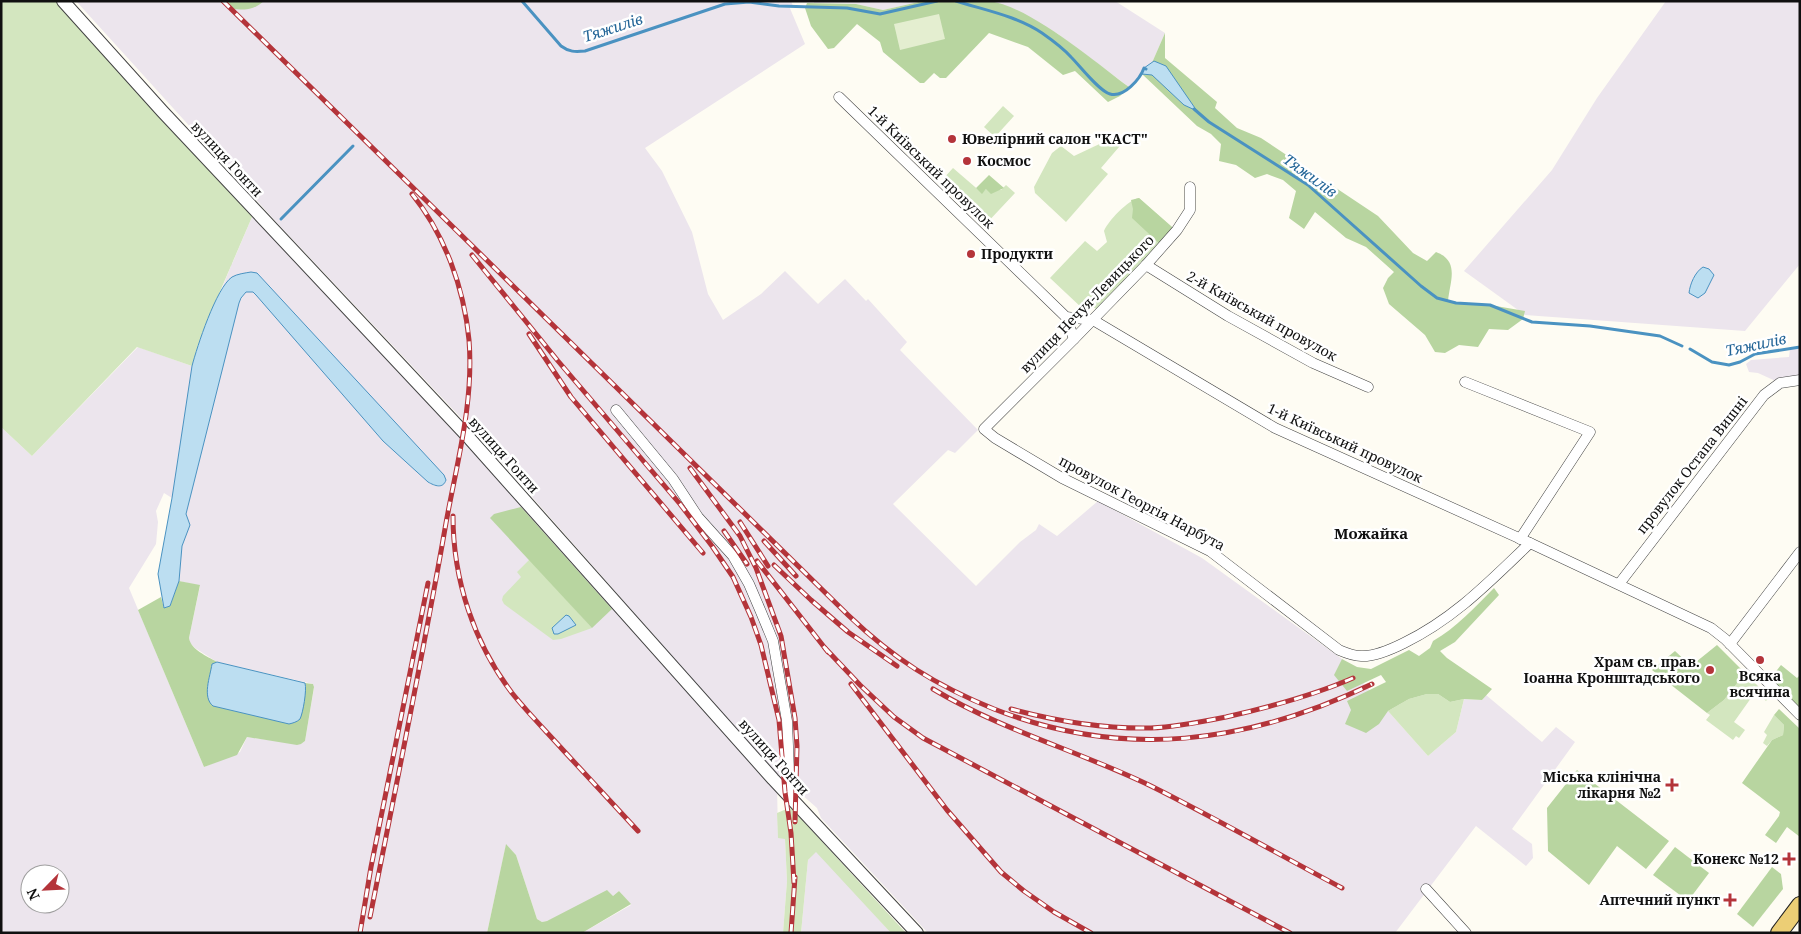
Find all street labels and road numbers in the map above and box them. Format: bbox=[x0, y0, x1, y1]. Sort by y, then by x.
street label: 1-й Київський провулок bbox=[864, 101, 999, 233]
street label: вулиця Гонти bbox=[187, 117, 267, 201]
street label: вулиця Нечуя-Левицького bbox=[1015, 230, 1158, 377]
street label: 2-й Київський провулок bbox=[1184, 266, 1341, 365]
street label: провулок Остапа Вишні bbox=[1632, 392, 1752, 538]
street label: 1-й Київський провулок bbox=[1264, 398, 1427, 487]
street label: вулиця Гонти bbox=[465, 412, 544, 497]
street label: провулок Георгія Нарбута bbox=[1056, 451, 1229, 555]
street label: вулиця Гонти bbox=[735, 714, 814, 799]

